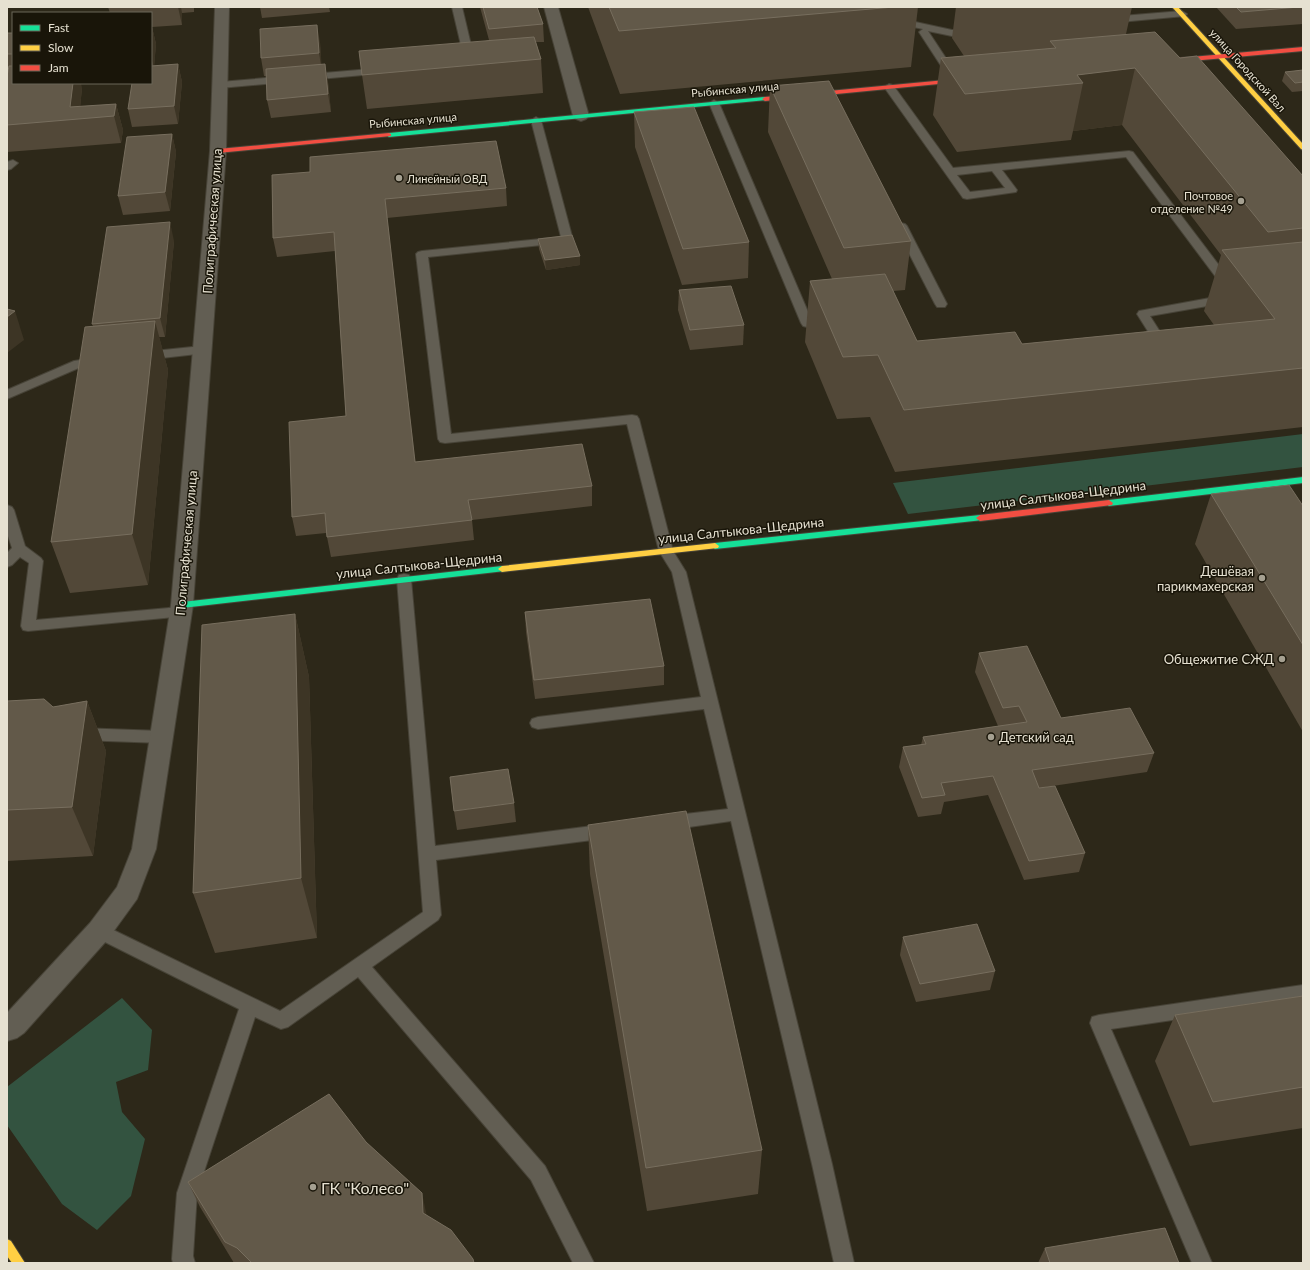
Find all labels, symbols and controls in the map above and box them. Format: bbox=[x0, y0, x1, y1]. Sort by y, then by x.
legend bbox=[12, 12, 152, 84]
text: Fast bbox=[48, 20, 70, 35]
street label: улица Городской Вал bbox=[1207, 26, 1289, 114]
text: Slow bbox=[48, 40, 74, 55]
text: Jam bbox=[48, 60, 69, 75]
street label: Рыбинская улица bbox=[691, 79, 779, 99]
street label: Рыбинская улица bbox=[369, 110, 457, 130]
street label: Полиграфическая улица bbox=[199, 148, 225, 294]
place label: Линейный ОВД bbox=[406, 172, 488, 185]
marker: Линейный ОВД bbox=[394, 173, 404, 183]
place label: Почтовое отделение №49 bbox=[1151, 189, 1233, 215]
marker: Почтовое отделение №49 bbox=[1236, 196, 1246, 206]
street label: Полиграфическая улица bbox=[172, 470, 200, 616]
street label: улица Салтыкова-Щедрина bbox=[979, 477, 1147, 513]
street label: улица Салтыкова-Щедрина bbox=[657, 513, 825, 547]
street label: улица Салтыкова-Щедрина bbox=[335, 548, 503, 582]
place label: Дешёвая парикмахерская bbox=[1157, 563, 1254, 594]
marker: Дешёвая парикмахерская bbox=[1257, 573, 1267, 583]
place label: Общежитие СЖД bbox=[1164, 651, 1274, 667]
marker: Общежитие СЖД bbox=[1277, 654, 1287, 664]
place label: Детский сад bbox=[999, 729, 1074, 745]
marker: Детский сад bbox=[986, 732, 996, 742]
place label: ГК "Колесо" bbox=[321, 1178, 409, 1197]
marker: ГК "Колесо" bbox=[308, 1182, 318, 1192]

